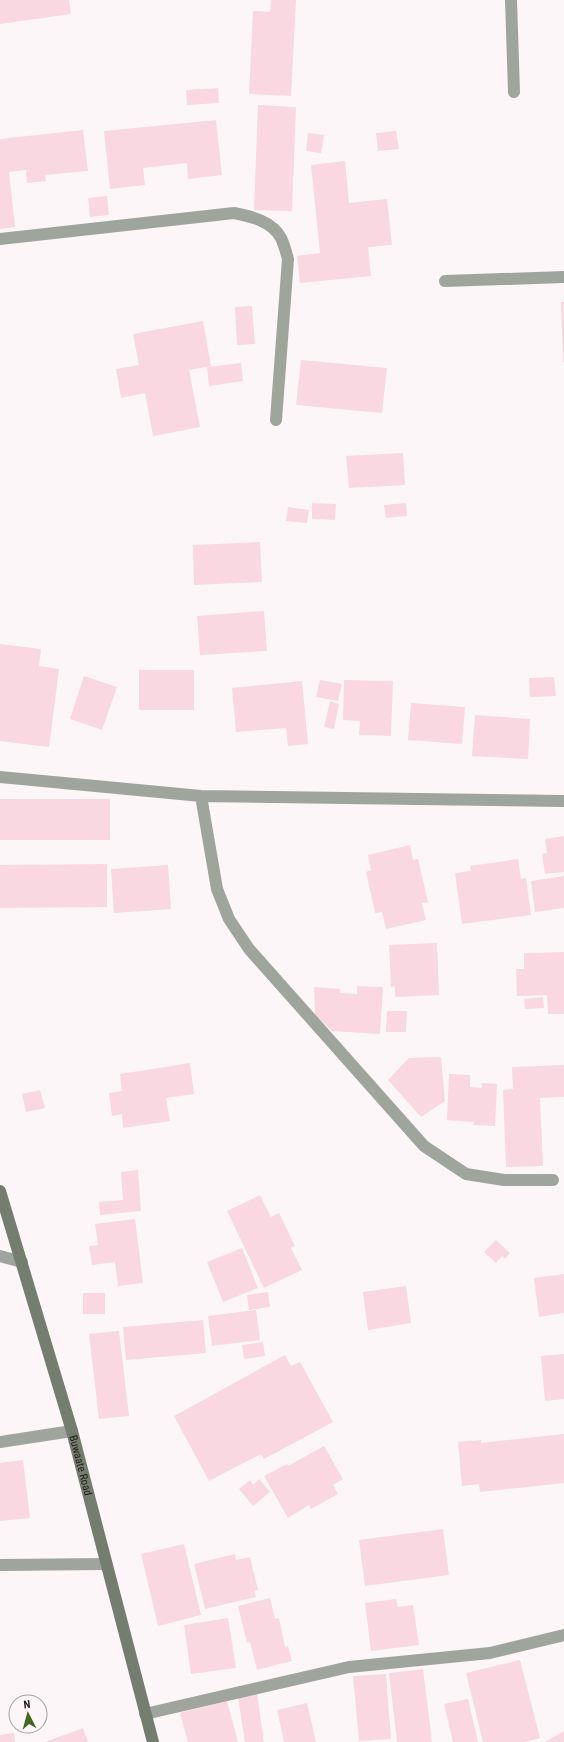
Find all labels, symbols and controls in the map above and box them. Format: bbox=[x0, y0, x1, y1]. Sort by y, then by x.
street label: Buwaate Road bbox=[67, 1434, 95, 1497]
north arrow bbox=[8, 1694, 48, 1734]
text: N bbox=[23, 1698, 31, 1711]

